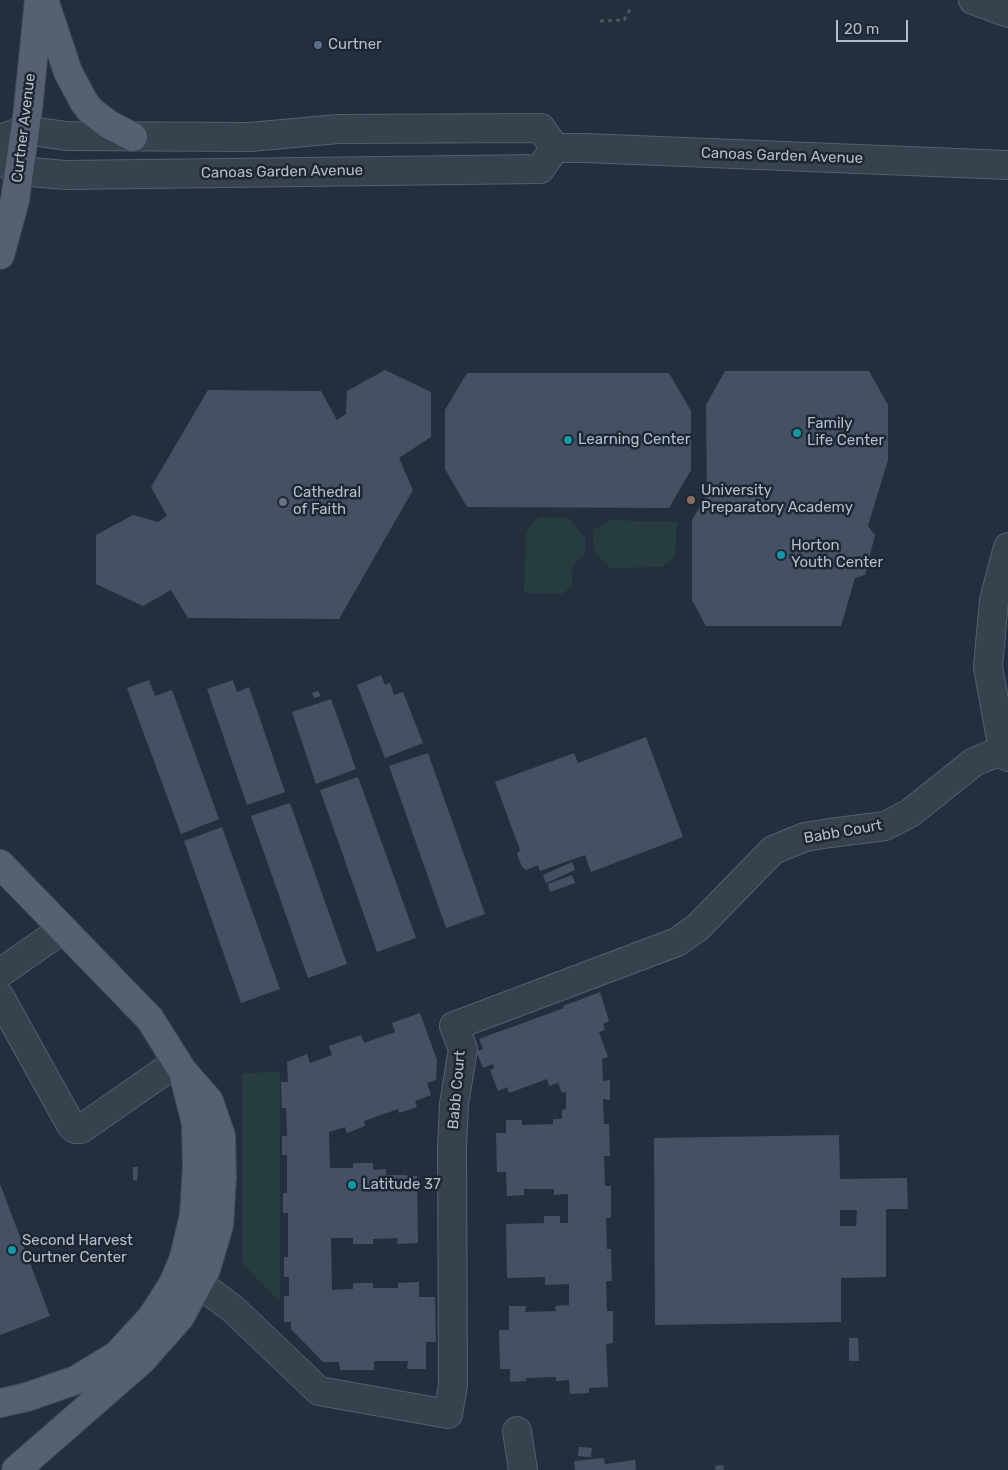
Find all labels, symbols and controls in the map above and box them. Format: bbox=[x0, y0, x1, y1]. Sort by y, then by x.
scale bar bbox=[838, 10, 910, 42]
text: 20 m bbox=[844, 20, 879, 38]
place label: Curtner bbox=[328, 36, 382, 54]
marker: Curtner bbox=[312, 39, 324, 51]
street label: Curtner Avenue bbox=[8, 72, 40, 184]
street label: Canoas Garden Avenue bbox=[701, 144, 863, 168]
street label: Canoas Garden Avenue bbox=[201, 162, 363, 182]
place label: Family Life Center bbox=[807, 415, 884, 450]
marker: Family Life Center bbox=[791, 427, 803, 439]
place label: Learning Center bbox=[578, 431, 690, 449]
marker: Learning Center bbox=[562, 434, 574, 446]
place label: University Preparatory Academy bbox=[701, 482, 853, 517]
place label: Cathedral of Faith bbox=[293, 484, 361, 519]
marker: University Preparatory Academy bbox=[685, 494, 697, 506]
marker: Cathedral of Faith bbox=[277, 496, 289, 508]
place label: Horton Youth Center bbox=[791, 537, 883, 572]
marker: Horton Youth Center bbox=[775, 549, 787, 561]
street label: Babb Court bbox=[803, 816, 883, 848]
street label: Babb Court bbox=[445, 1050, 469, 1130]
place label: Latitude 37 bbox=[362, 1176, 441, 1194]
marker: Latitude 37 bbox=[346, 1179, 358, 1191]
place label: Second Harvest Curtner Center bbox=[22, 1232, 133, 1267]
marker: Second Harvest Curtner Center bbox=[6, 1244, 18, 1256]

